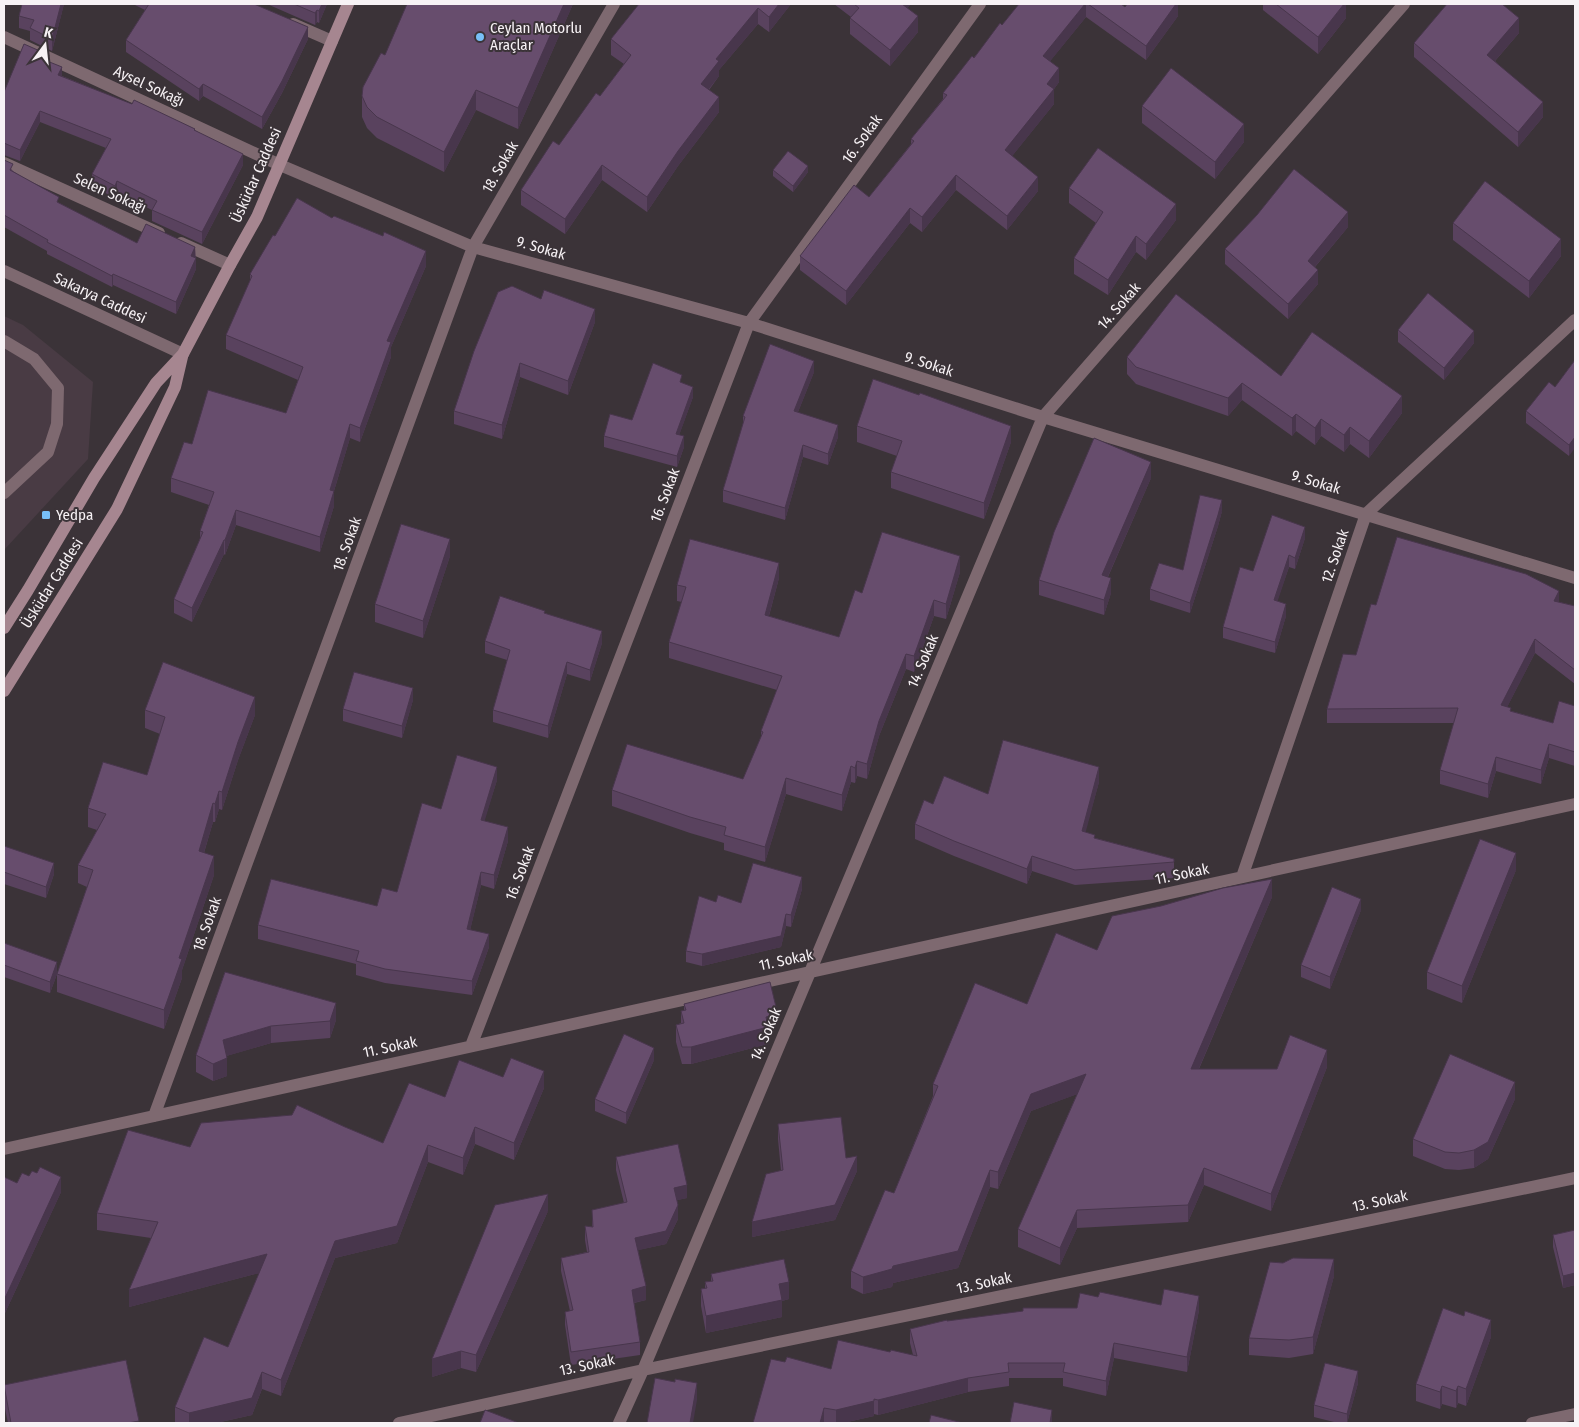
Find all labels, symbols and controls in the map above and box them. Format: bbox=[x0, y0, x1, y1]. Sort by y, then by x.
place label: Ceylan Motorlu Araçlar bbox=[490, 19, 582, 54]
north arrow bbox=[20, 20, 70, 70]
text: K bbox=[42, 24, 55, 42]
marker: Ceylan Motorlu Araçlar bbox=[474, 31, 486, 43]
street label: Aysel Sokağı bbox=[111, 62, 187, 110]
street label: 16. Sokak bbox=[838, 111, 886, 167]
street label: Üsküdar Caddesi bbox=[227, 125, 285, 225]
street label: 18. Sokak bbox=[478, 138, 522, 196]
street label: Selen Sokağı bbox=[71, 169, 149, 217]
street label: 9. Sokak bbox=[514, 232, 568, 264]
street label: Sakarya Caddesi bbox=[51, 269, 149, 327]
street label: 14. Sokak bbox=[1094, 279, 1144, 333]
street label: 9. Sokak bbox=[902, 348, 956, 380]
street label: 16. Sokak bbox=[646, 465, 684, 525]
street label: 9. Sokak bbox=[1289, 466, 1343, 498]
place label: Yedpa bbox=[56, 506, 93, 524]
marker: Yedpa bbox=[40, 509, 52, 521]
street label: 18. Sokak bbox=[329, 514, 365, 574]
street label: 12. Sokak bbox=[1317, 527, 1353, 585]
street label: Üsküdar Caddesi bbox=[17, 535, 87, 631]
street label: 14. Sokak bbox=[904, 632, 942, 690]
street label: 16. Sokak bbox=[501, 843, 539, 903]
street label: 11. Sokak bbox=[1153, 860, 1211, 888]
street label: 18. Sokak bbox=[189, 894, 225, 954]
street label: 11. Sokak bbox=[757, 946, 815, 974]
street label: 14. Sokak bbox=[747, 1005, 785, 1063]
street label: 11. Sokak bbox=[361, 1033, 419, 1061]
street label: 13. Sokak bbox=[1351, 1186, 1409, 1216]
street label: 13. Sokak bbox=[955, 1268, 1013, 1298]
street label: 13. Sokak bbox=[558, 1350, 616, 1380]

